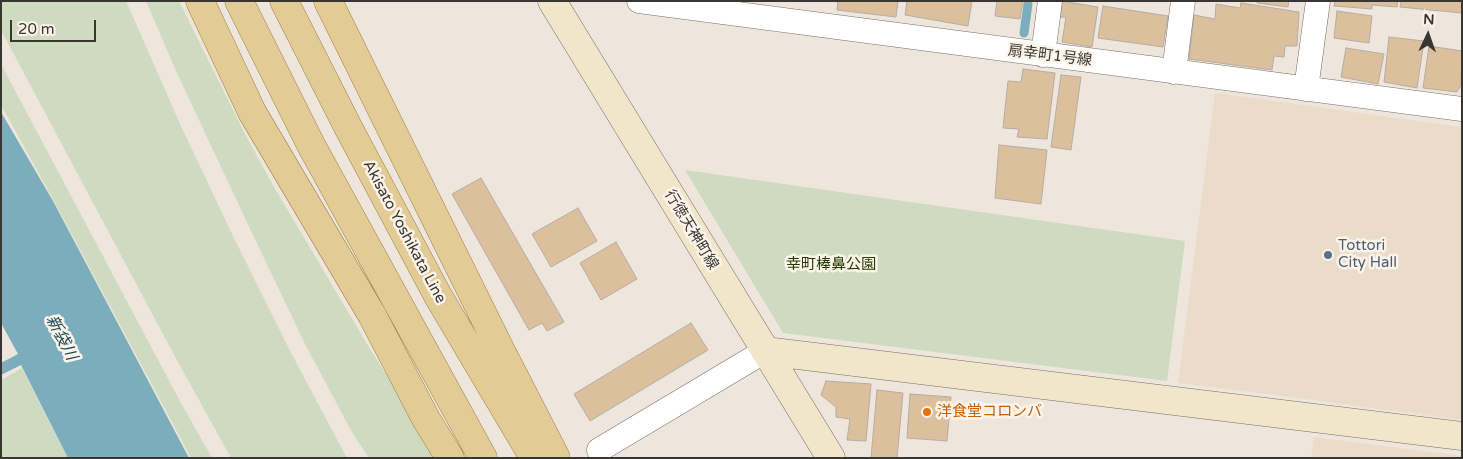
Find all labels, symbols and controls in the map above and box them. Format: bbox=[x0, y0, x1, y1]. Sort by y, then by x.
scale bar bbox=[12, 10, 99, 42]
north arrow bbox=[1403, 10, 1453, 60]
text: N bbox=[1423, 11, 1435, 28]
text: 20 m bbox=[18, 20, 55, 38]
street label: 扇幸町1号線 bbox=[1007, 42, 1093, 70]
street label: Akisato Yoshikata Line bbox=[359, 158, 449, 306]
street label: 行徳天神町線 bbox=[660, 187, 722, 273]
place label: Tottori City Hall bbox=[1338, 237, 1397, 272]
marker: Tottori City Hall bbox=[1322, 249, 1334, 261]
park label: 幸町棒鼻公園 bbox=[786, 256, 876, 274]
water label: 新袋川 bbox=[42, 312, 80, 364]
place label: 洋食堂コロンバ bbox=[937, 403, 1042, 421]
marker: 洋食堂コロンバ bbox=[921, 406, 933, 418]

